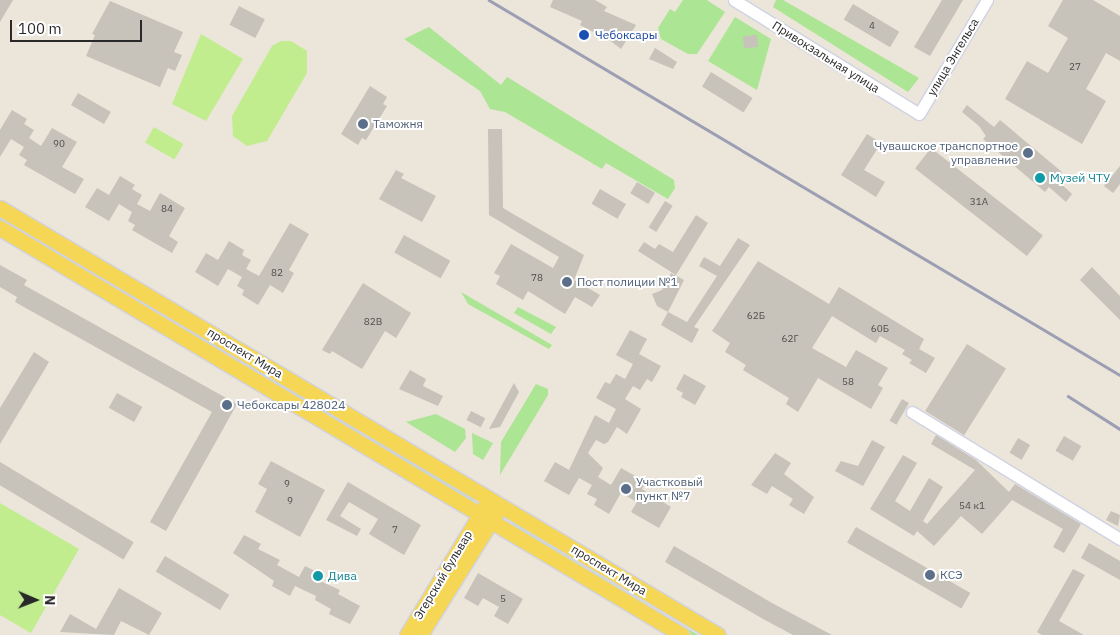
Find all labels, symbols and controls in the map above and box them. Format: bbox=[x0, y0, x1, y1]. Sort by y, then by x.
scale bar bbox=[12, 10, 145, 42]
street label: улица Энгельса bbox=[924, 16, 982, 98]
street label: Привокзальная улица bbox=[770, 18, 882, 96]
text: 100 m bbox=[18, 19, 62, 38]
house number: 4 bbox=[869, 20, 875, 32]
marker: Чебоксары bbox=[577, 28, 591, 42]
place label: Чебоксары bbox=[595, 28, 657, 42]
house number: 27 bbox=[1069, 61, 1081, 73]
place label: Таможня bbox=[373, 117, 423, 131]
marker: Таможня bbox=[357, 118, 369, 130]
house number: 90 bbox=[53, 138, 65, 150]
place label: Чувашское транспортное управление bbox=[875, 139, 1018, 167]
marker: Чувашское транспортное управление bbox=[1022, 147, 1034, 159]
place label: Музей ЧТУ bbox=[1050, 171, 1110, 185]
marker: Музей ЧТУ bbox=[1034, 172, 1046, 184]
house number: 31А bbox=[970, 196, 988, 208]
house number: 84 bbox=[161, 203, 173, 215]
house number: 82 bbox=[271, 267, 283, 279]
house number: 78 bbox=[531, 272, 543, 284]
place label: Пост полиции №1 bbox=[577, 275, 678, 289]
marker: Пост полиции №1 bbox=[561, 276, 573, 288]
house number: 62Б bbox=[747, 310, 765, 322]
house number: 82В bbox=[364, 316, 382, 328]
house number: 60Б bbox=[871, 323, 889, 335]
street label: проспект Мира bbox=[205, 325, 285, 381]
house number: 62Г bbox=[782, 333, 798, 345]
house number: 58 bbox=[842, 376, 854, 388]
place label: Чебоксары 428024 bbox=[237, 398, 345, 412]
marker: Чебоксары 428024 bbox=[221, 399, 233, 411]
place label: Участковый пункт №7 bbox=[636, 475, 703, 503]
house number: 9 bbox=[284, 478, 290, 490]
marker: Участковый пункт №7 bbox=[620, 483, 632, 495]
house number: 9 bbox=[287, 495, 293, 507]
house number: 54 к1 bbox=[959, 500, 985, 512]
house number: 7 bbox=[392, 524, 398, 536]
street label: Эгерский бульвар bbox=[411, 528, 475, 622]
street label: проспект Мира bbox=[569, 542, 649, 598]
place label: КСЭ bbox=[940, 568, 963, 582]
place label: Дива bbox=[328, 569, 357, 583]
marker: КСЭ bbox=[924, 569, 936, 581]
marker: Дива bbox=[312, 570, 324, 582]
north arrow bbox=[10, 575, 60, 625]
house number: 5 bbox=[500, 593, 506, 605]
text: N bbox=[41, 595, 59, 605]

